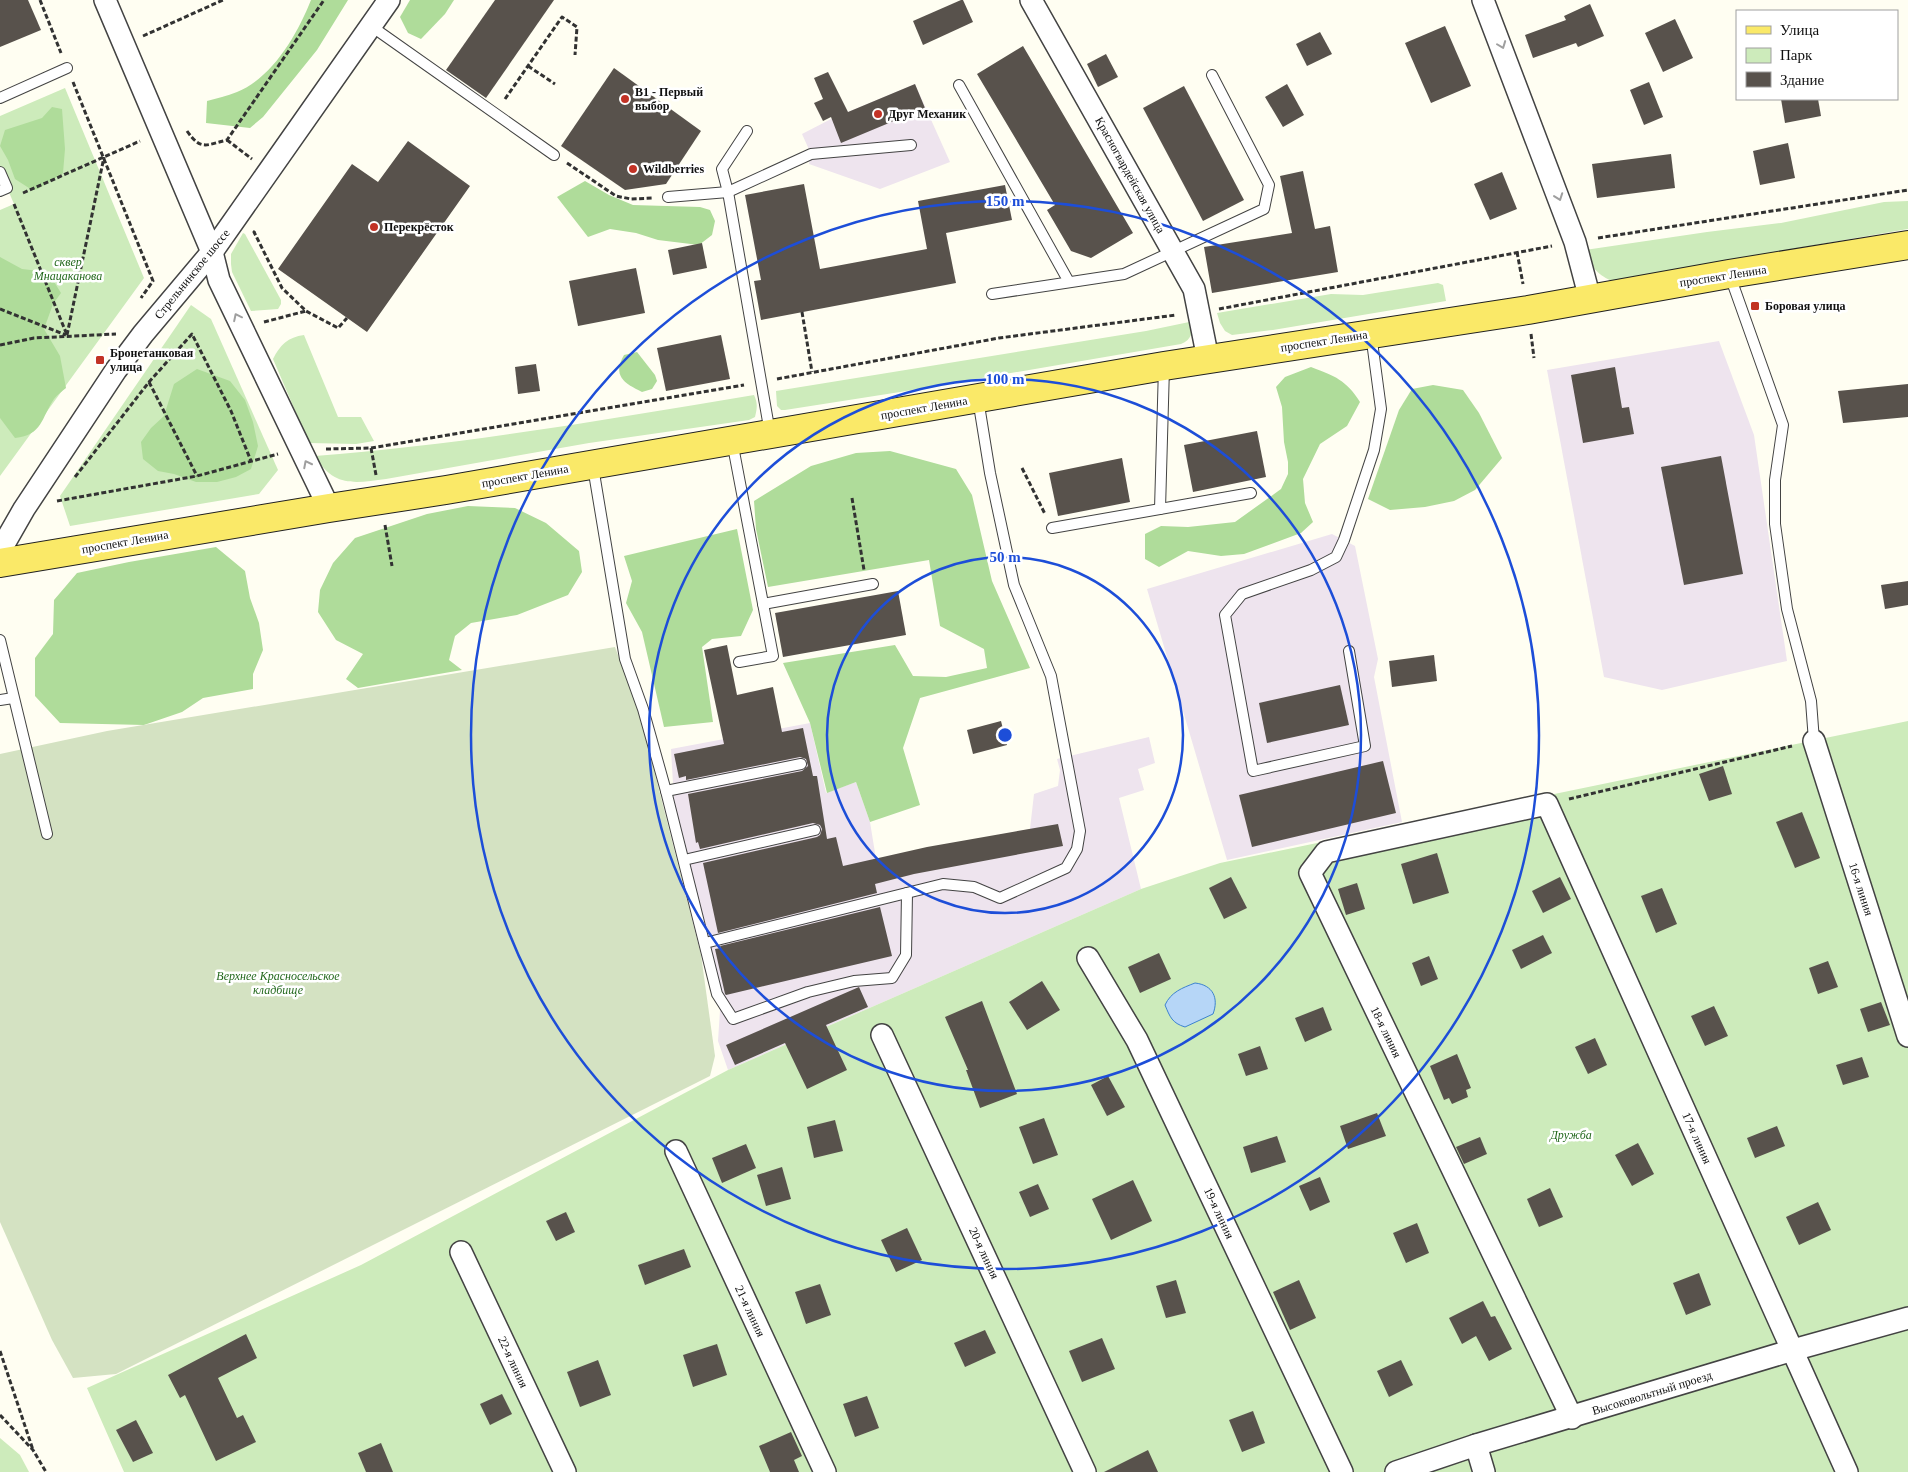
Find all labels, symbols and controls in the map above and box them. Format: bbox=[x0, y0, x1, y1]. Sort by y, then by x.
legend bbox=[1736, 10, 1898, 100]
text: Улица bbox=[1780, 22, 1819, 38]
one-way arrow bbox=[1496, 40, 1506, 49]
text: Парк bbox=[1780, 47, 1813, 63]
text: Здание bbox=[1780, 72, 1824, 88]
place label: В1 - Первый выбор bbox=[635, 85, 703, 113]
marker: В1 - Первый выбор bbox=[619, 93, 631, 105]
place label: Друг Механик bbox=[888, 107, 966, 121]
marker: Друг Механик bbox=[872, 108, 884, 120]
street label: Красногвардейская улица bbox=[1092, 114, 1168, 236]
place label: Wildberries bbox=[643, 162, 704, 176]
marker: Wildberries bbox=[627, 163, 639, 175]
text: 150 m bbox=[986, 193, 1025, 209]
one-way arrow bbox=[1553, 193, 1563, 201]
place label: Перекрёсток bbox=[384, 220, 454, 234]
marker: Перекрёсток bbox=[368, 221, 380, 233]
street label: Стрельнинское шоссе bbox=[151, 226, 233, 322]
park label: сквер Мнацаканова bbox=[33, 255, 102, 283]
street label: проспект Ленина bbox=[1679, 262, 1768, 290]
place label: Боровая улица bbox=[1765, 299, 1846, 313]
marker: Боровая улица bbox=[1749, 300, 1761, 312]
one-way arrow bbox=[233, 314, 243, 323]
street label: проспект Ленина bbox=[1280, 327, 1369, 355]
place label: Бронетанковая улица bbox=[110, 346, 194, 374]
marker: Бронетанковая улица bbox=[94, 354, 106, 366]
text: 100 m bbox=[986, 371, 1025, 387]
street label: проспект Ленина bbox=[880, 393, 969, 423]
one-way arrow bbox=[303, 460, 313, 469]
street label: проспект Ленина bbox=[481, 461, 570, 491]
street label: проспект Ленина bbox=[81, 527, 170, 557]
text: 50 m bbox=[989, 549, 1021, 565]
centre of rings bbox=[996, 726, 1014, 744]
street label: 16-я линия bbox=[1846, 861, 1876, 918]
park label: Верхнее Красносельское кладбище bbox=[216, 969, 340, 997]
street label: 18-я линия bbox=[1368, 1004, 1405, 1060]
street label: 17-я линия bbox=[1679, 1110, 1715, 1167]
park label: Дружба bbox=[1549, 1128, 1592, 1142]
street label: 19-я линия bbox=[1201, 1185, 1237, 1241]
street label: 20-я линия bbox=[966, 1225, 1002, 1281]
street label: 21-я линия bbox=[732, 1283, 768, 1339]
street label: 22-я линия bbox=[495, 1334, 531, 1390]
street label: Высоковольтный проезд bbox=[1590, 1368, 1714, 1418]

